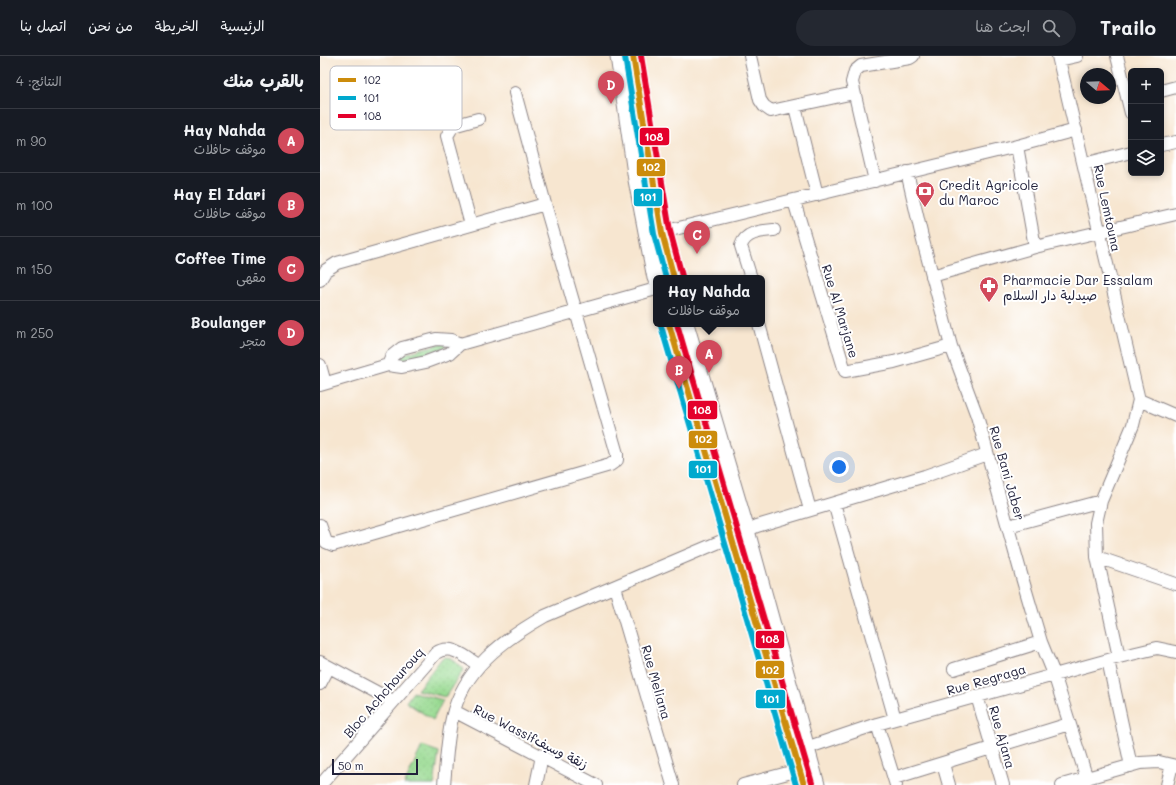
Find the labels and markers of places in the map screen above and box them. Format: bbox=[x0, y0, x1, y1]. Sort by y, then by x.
pin: D bbox=[598, 71, 624, 104]
place label: Credit Agricole du Maroc bbox=[939, 176, 1039, 208]
bank icon: Credit Agricole du Maroc bbox=[914, 180, 936, 208]
pin: C bbox=[684, 221, 710, 254]
place label: Pharmacie Dar Essalam صيدلية دار السلام bbox=[1003, 271, 1153, 306]
pharmacy icon: Pharmacie Dar Essalam صيدلية دار السلام bbox=[978, 275, 1000, 303]
pin: A bbox=[696, 340, 722, 373]
pin: B bbox=[666, 356, 692, 389]

